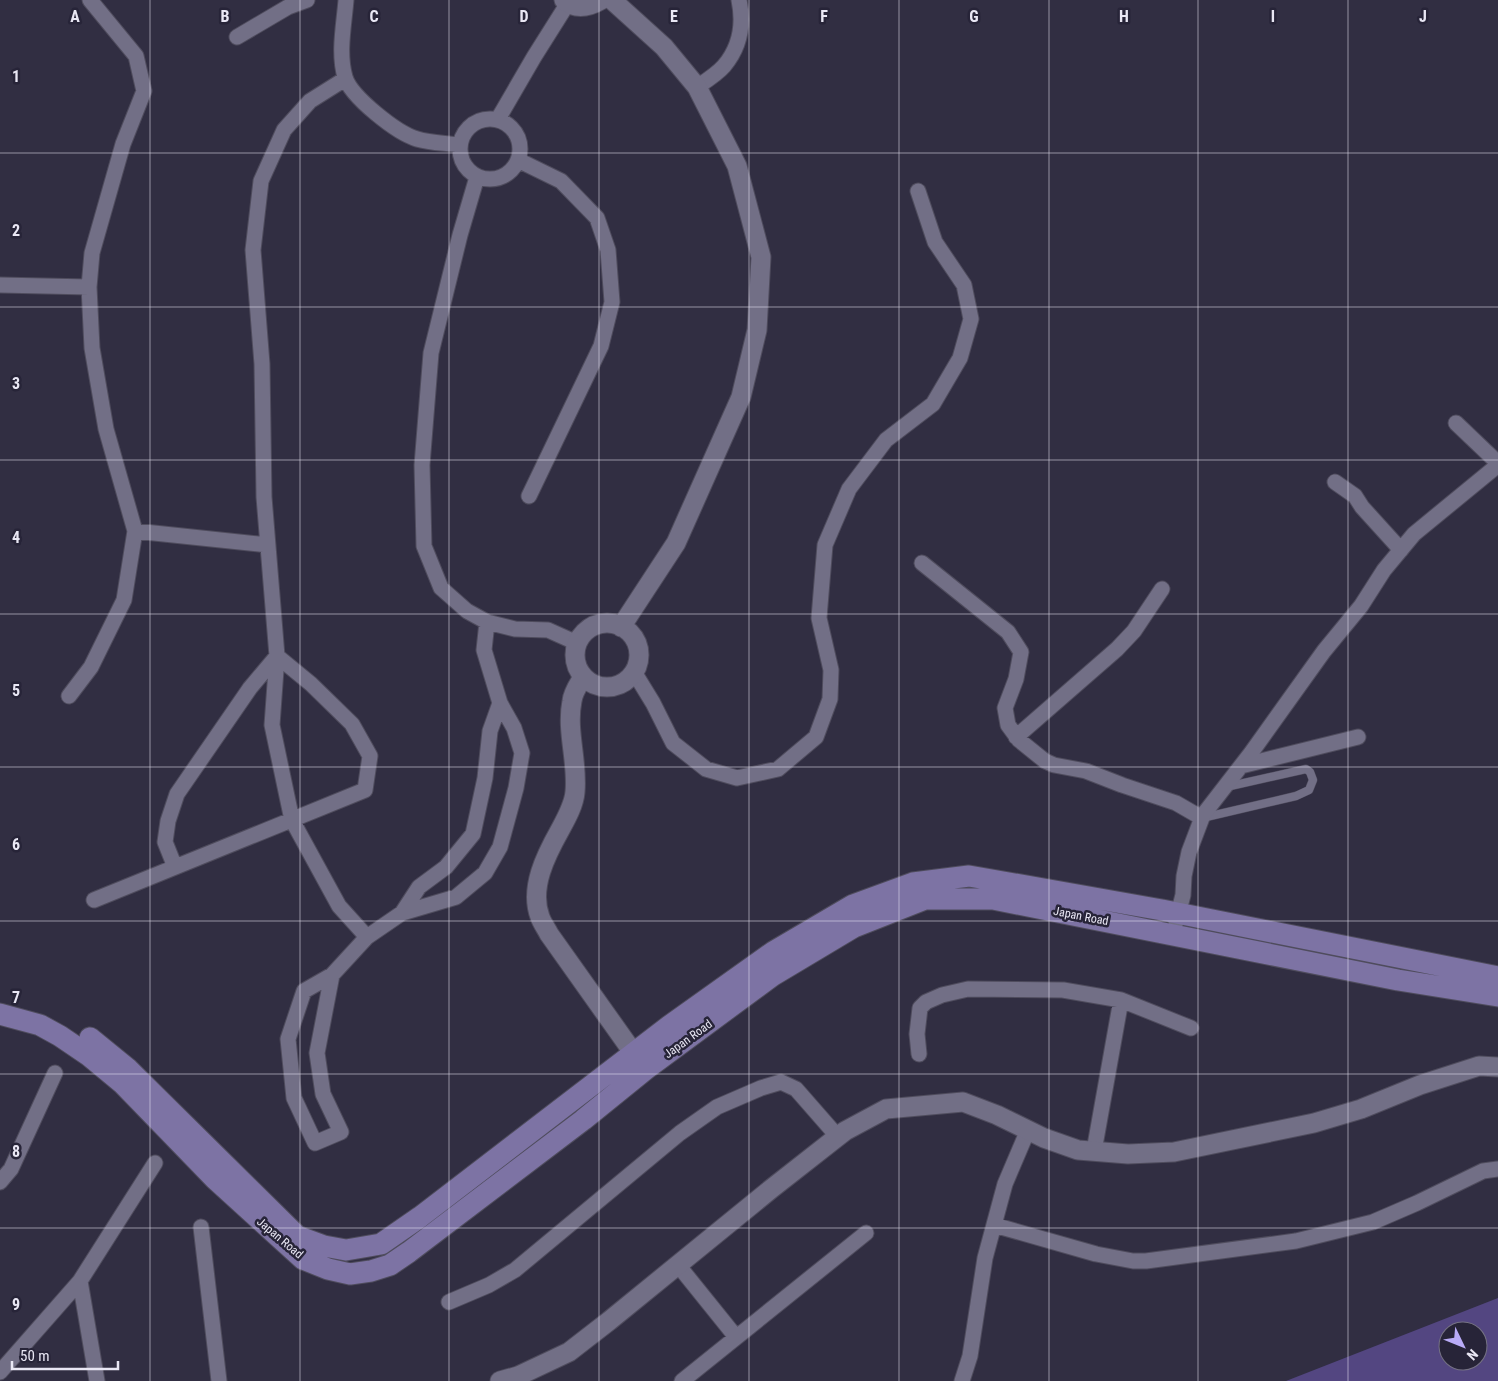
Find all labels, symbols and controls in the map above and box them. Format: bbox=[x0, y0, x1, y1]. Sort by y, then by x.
text: A bbox=[70, 7, 80, 26]
text: B bbox=[221, 7, 230, 26]
text: C bbox=[369, 7, 379, 26]
text: D bbox=[519, 7, 529, 26]
text: E bbox=[670, 7, 678, 26]
text: F bbox=[820, 7, 828, 26]
text: G bbox=[969, 7, 979, 26]
text: H bbox=[1119, 7, 1129, 26]
text: I bbox=[1271, 7, 1275, 26]
text: J bbox=[1419, 7, 1427, 26]
text: 1 bbox=[12, 67, 20, 86]
text: 2 bbox=[12, 221, 20, 240]
text: 3 bbox=[12, 374, 20, 393]
text: 4 bbox=[12, 528, 20, 547]
text: 5 bbox=[12, 681, 20, 700]
text: 6 bbox=[12, 835, 20, 854]
street label: Japan Road bbox=[1052, 904, 1110, 928]
text: 7 bbox=[12, 988, 20, 1007]
street label: Japan Road bbox=[661, 1017, 715, 1061]
text: 8 bbox=[12, 1142, 20, 1161]
street label: Japan Road bbox=[254, 1215, 306, 1261]
text: 9 bbox=[12, 1295, 20, 1314]
north arrow bbox=[1438, 1321, 1488, 1371]
scale bar bbox=[12, 1338, 119, 1370]
text: N bbox=[1464, 1346, 1481, 1363]
text: 50 m bbox=[20, 1347, 50, 1365]

